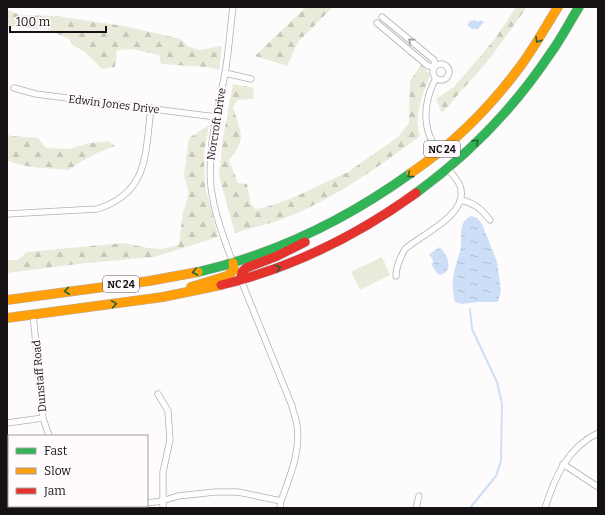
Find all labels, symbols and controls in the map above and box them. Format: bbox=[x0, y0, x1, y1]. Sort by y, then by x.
scale bar bbox=[10, 8, 106, 34]
text: 100 m bbox=[16, 15, 51, 29]
one-way arrow bbox=[535, 36, 542, 43]
one-way arrow bbox=[408, 38, 416, 45]
street label: Norcroft Drive bbox=[204, 87, 229, 161]
street label: Edwin Jones Drive bbox=[68, 92, 160, 117]
one-way arrow bbox=[471, 139, 479, 147]
road number: NC 24 bbox=[424, 141, 460, 157]
one-way arrow bbox=[408, 170, 415, 177]
one-way arrow bbox=[274, 264, 281, 272]
one-way arrow bbox=[192, 268, 198, 276]
road number: NC 24 bbox=[103, 276, 139, 292]
one-way arrow bbox=[64, 287, 70, 296]
one-way arrow bbox=[110, 300, 117, 309]
street label: Dunstaff Road bbox=[30, 339, 49, 413]
legend bbox=[8, 435, 148, 507]
text: Fast bbox=[44, 444, 68, 458]
text: Slow bbox=[44, 464, 71, 478]
text: Jam bbox=[43, 484, 66, 498]

